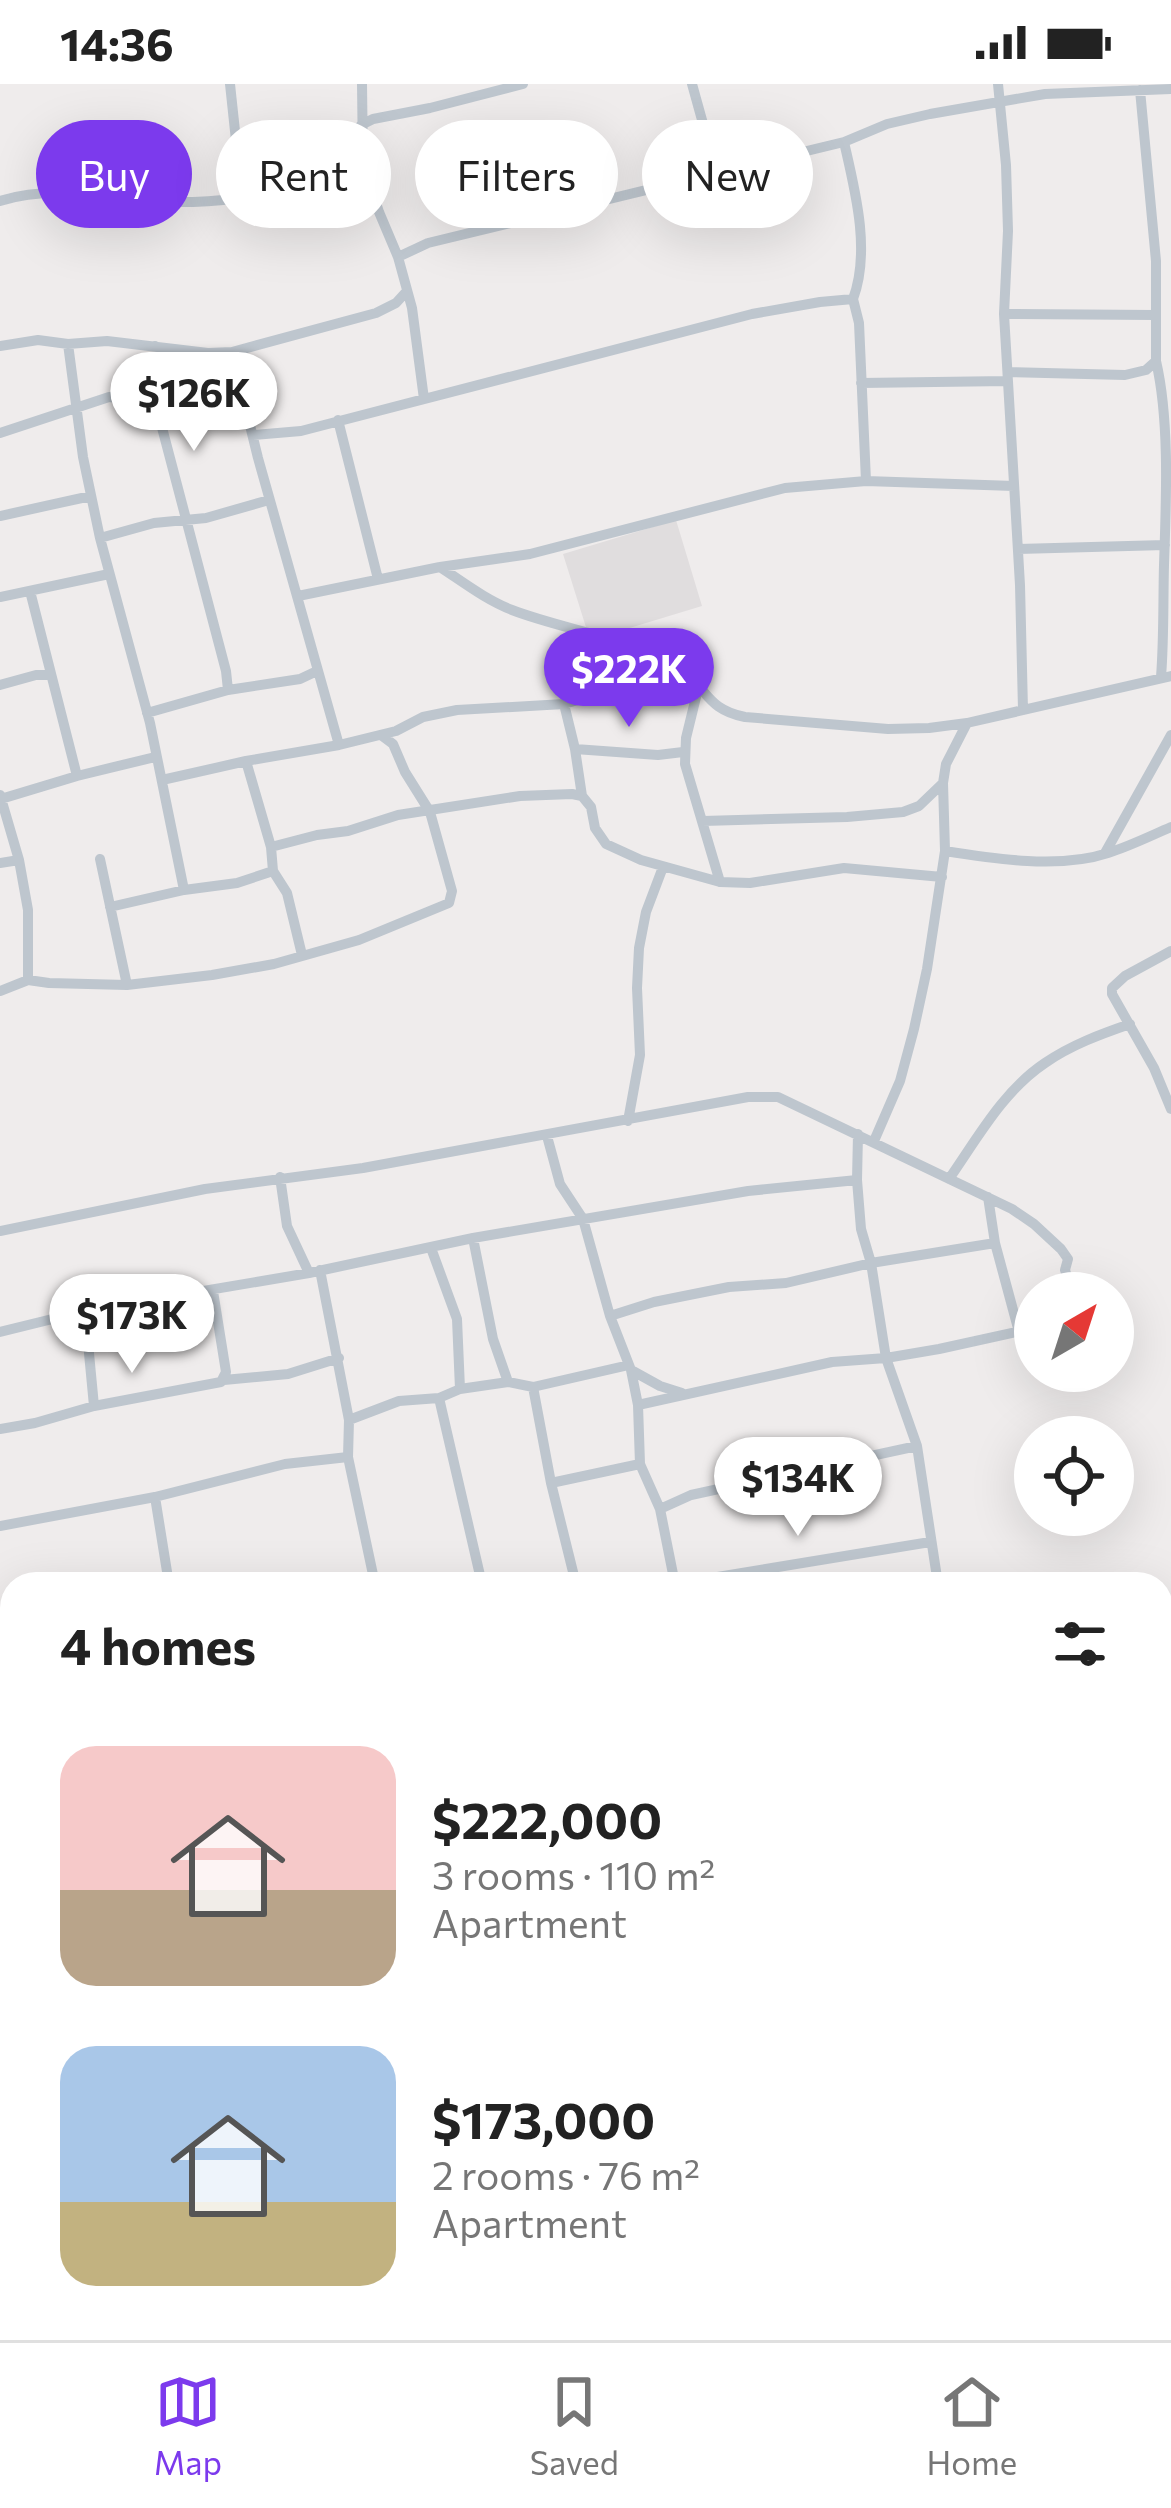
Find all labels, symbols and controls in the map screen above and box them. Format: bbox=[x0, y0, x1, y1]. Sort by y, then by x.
text: 14:36 bbox=[60, 15, 174, 70]
chip: Buy bbox=[36, 120, 192, 228]
chip: Rent bbox=[216, 120, 391, 228]
chip: Filters bbox=[415, 120, 618, 228]
chip: New bbox=[642, 120, 813, 228]
pin: $126K bbox=[110, 352, 278, 454]
text: $126K bbox=[137, 367, 251, 415]
pin: $222K bbox=[545, 628, 713, 730]
text: $222K bbox=[571, 643, 687, 691]
north arrow bbox=[1014, 1272, 1134, 1392]
map controls bbox=[1014, 1272, 1134, 1536]
pin: $173K bbox=[48, 1274, 216, 1376]
text: $173K bbox=[76, 1289, 188, 1337]
button: locate bbox=[1014, 1416, 1134, 1536]
pin: $134K bbox=[714, 1437, 882, 1539]
text: $134K bbox=[741, 1452, 855, 1500]
icon: filters bbox=[1047, 1611, 1113, 1677]
text: 4 homes bbox=[60, 1613, 256, 1676]
text: $222,000 bbox=[432, 1787, 662, 1850]
icon: home bbox=[156, 1794, 300, 1938]
text: 3 rooms · 110 m² bbox=[432, 1850, 715, 1898]
text: Apartment bbox=[432, 1898, 627, 1946]
text: $173,000 bbox=[432, 2087, 655, 2150]
icon: home bbox=[156, 2094, 300, 2238]
text: 2 rooms · 76 m² bbox=[432, 2150, 700, 2198]
text: Apartment bbox=[432, 2198, 627, 2246]
tab: Map bbox=[154, 2369, 222, 2482]
tab: Saved bbox=[530, 2369, 619, 2482]
tab: Home bbox=[926, 2369, 1017, 2482]

